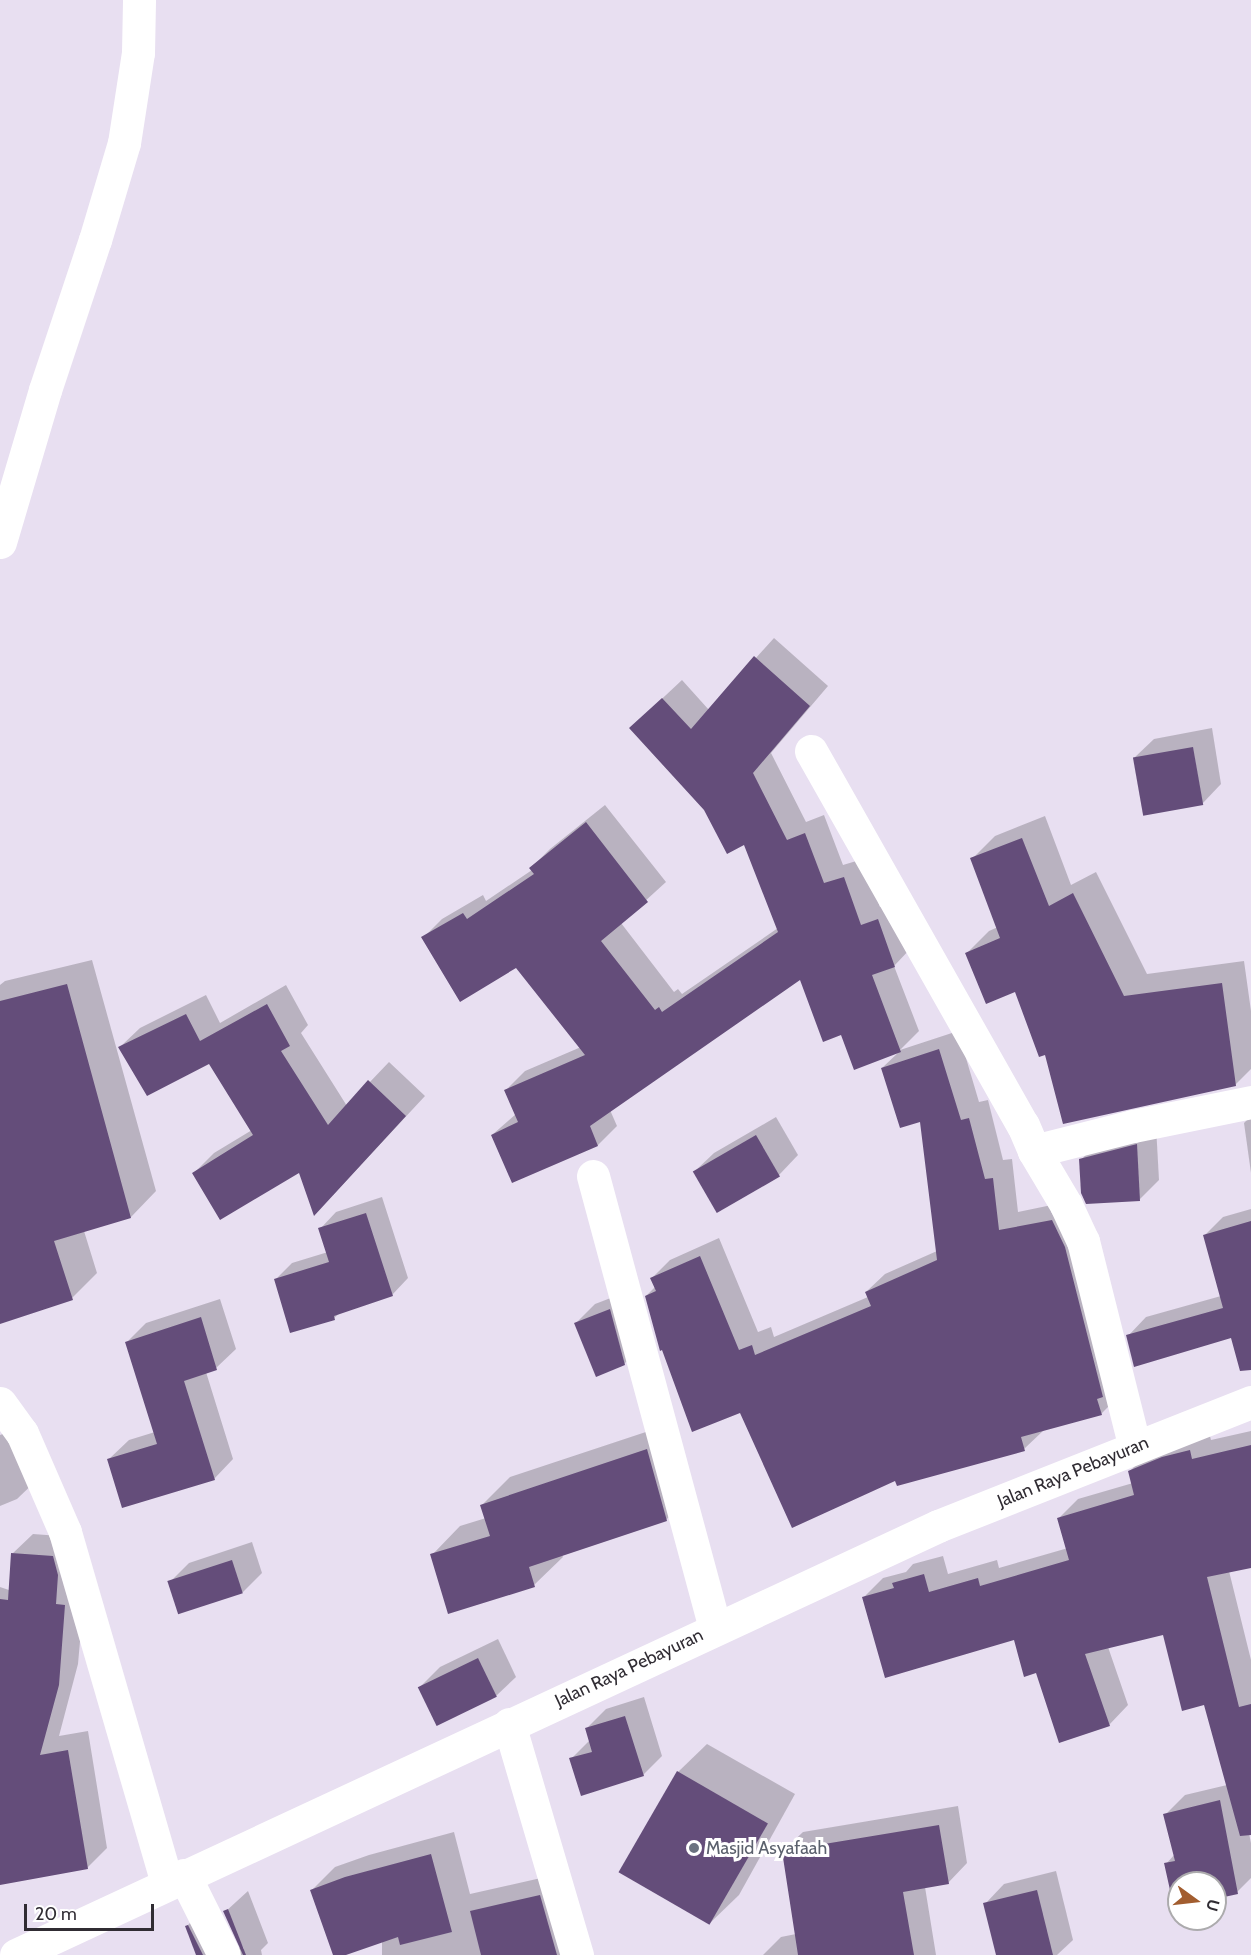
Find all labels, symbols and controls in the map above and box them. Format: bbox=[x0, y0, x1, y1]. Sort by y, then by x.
street label: Jalan Raya Pebayuran bbox=[994, 1432, 1152, 1512]
street label: Jalan Raya Pebayuran bbox=[551, 1624, 707, 1712]
place label: Masjid Asyafaah bbox=[706, 1837, 827, 1859]
marker: Masjid Asyafaah bbox=[687, 1841, 701, 1855]
north arrow bbox=[1167, 1871, 1227, 1931]
scale bar bbox=[27, 1892, 158, 1930]
text: U bbox=[1202, 1897, 1224, 1913]
text: 20 m bbox=[35, 1903, 77, 1925]

